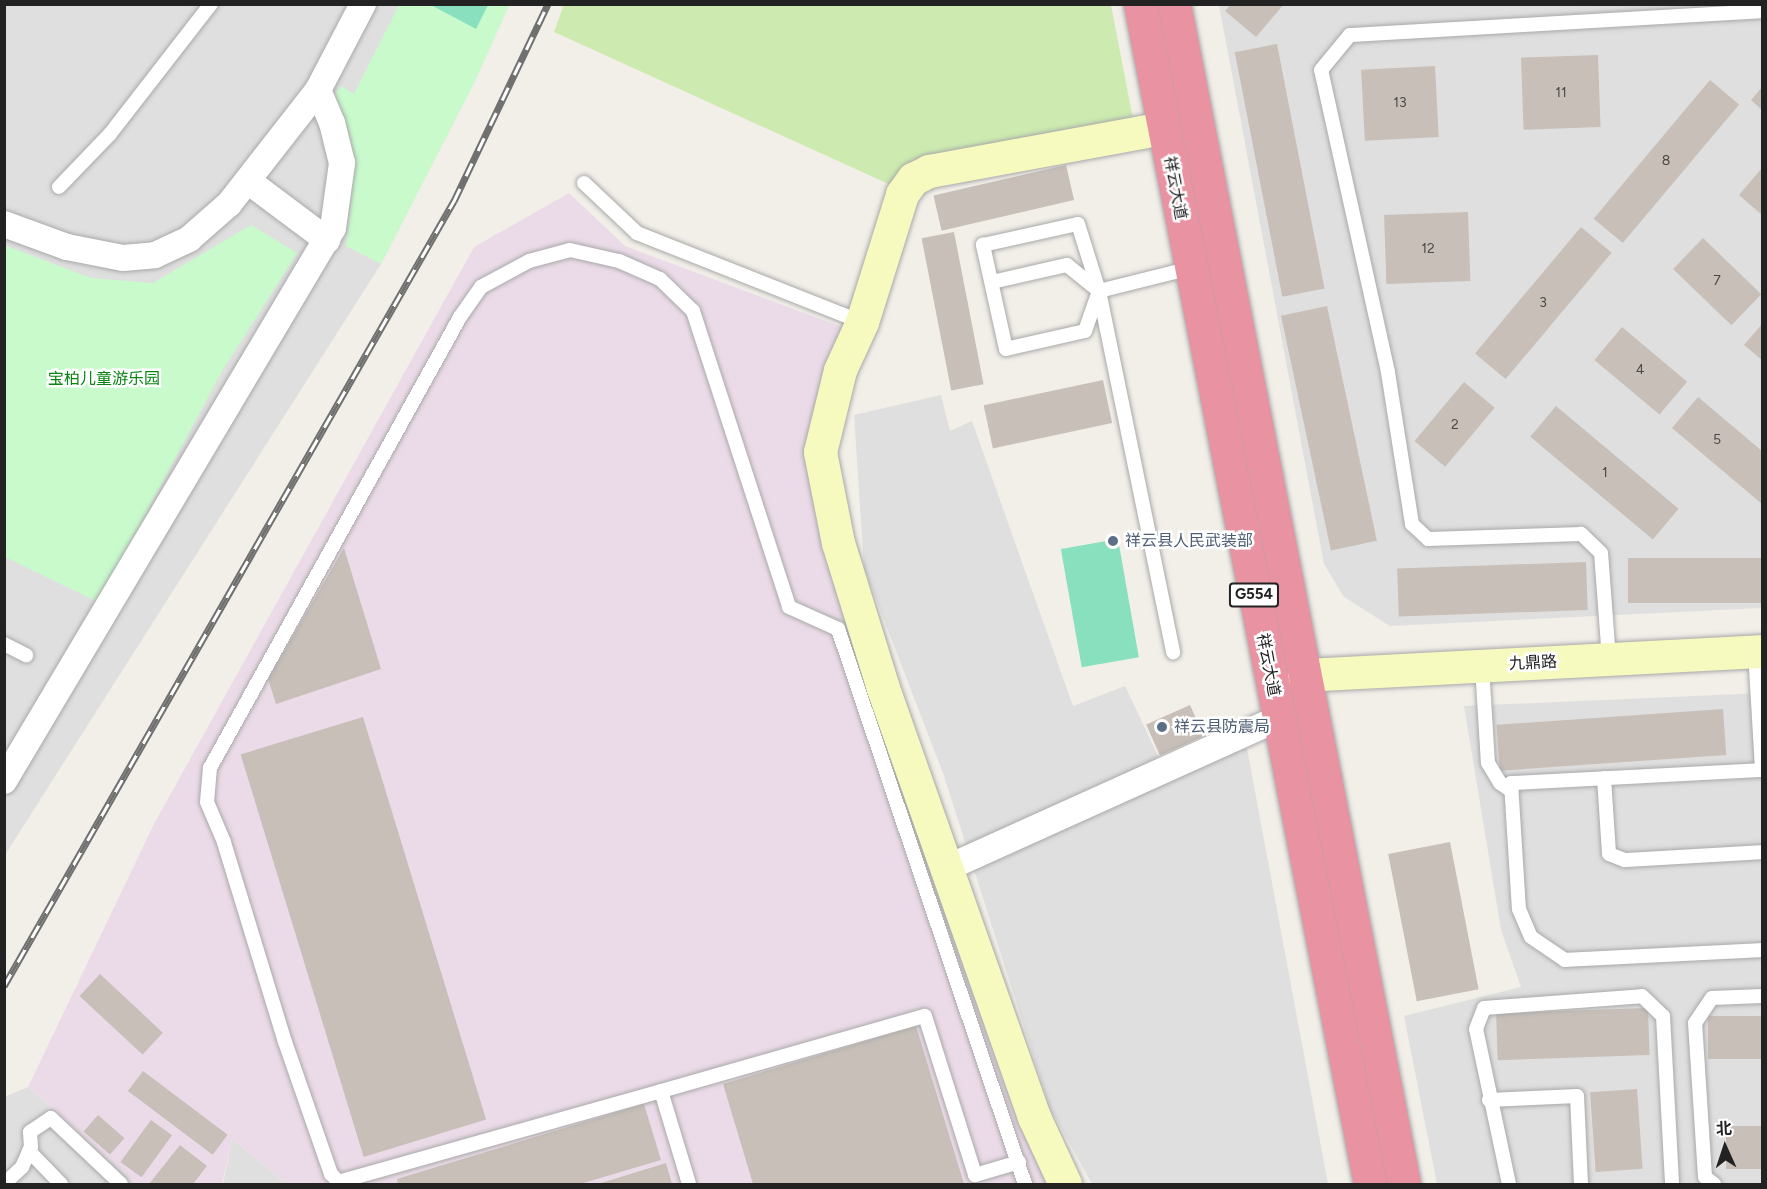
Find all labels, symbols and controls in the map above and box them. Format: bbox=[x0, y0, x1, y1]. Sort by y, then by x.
house number: 11 bbox=[1555, 85, 1567, 101]
house number: 13 bbox=[1393, 95, 1407, 111]
house number: 8 bbox=[1662, 153, 1670, 169]
street label: 祥云大道 bbox=[1159, 155, 1191, 221]
house number: 12 bbox=[1421, 241, 1435, 257]
house number: 7 bbox=[1713, 273, 1721, 289]
house number: 3 bbox=[1539, 295, 1547, 311]
house number: 4 bbox=[1636, 362, 1644, 378]
park label: 宝柏儿童游乐园 bbox=[48, 369, 160, 389]
house number: 2 bbox=[1451, 417, 1459, 433]
house number: 5 bbox=[1713, 432, 1721, 448]
house number: 1 bbox=[1602, 465, 1608, 481]
place label: 祥云县人民武装部 bbox=[1125, 531, 1253, 551]
marker: 祥云县人民武装部 bbox=[1106, 534, 1120, 548]
road number: G554 bbox=[1228, 583, 1280, 607]
street label: 祥云大道 bbox=[1252, 632, 1284, 698]
street label: 九鼎路 bbox=[1509, 652, 1557, 674]
place label: 祥云县防震局 bbox=[1174, 717, 1270, 737]
marker: 祥云县防震局 bbox=[1155, 720, 1169, 734]
north arrow bbox=[1695, 1117, 1755, 1177]
text: 北 bbox=[1716, 1119, 1733, 1138]

